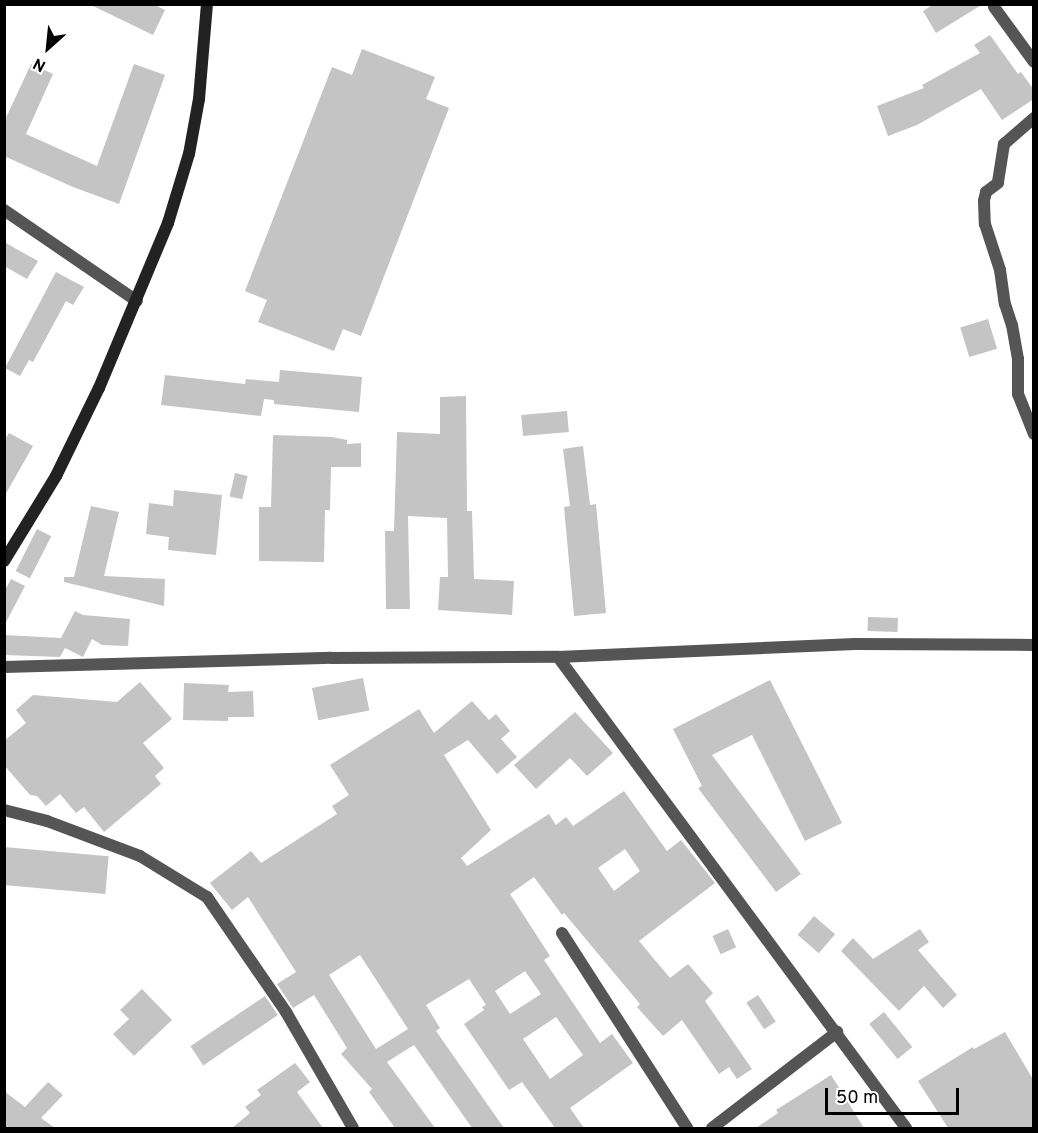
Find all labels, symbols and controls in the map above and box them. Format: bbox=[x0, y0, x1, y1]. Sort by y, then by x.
north arrow bbox=[18, 18, 78, 78]
text: N bbox=[30, 53, 49, 76]
scale bar bbox=[828, 1076, 962, 1114]
text: 50 m bbox=[836, 1087, 878, 1110]

